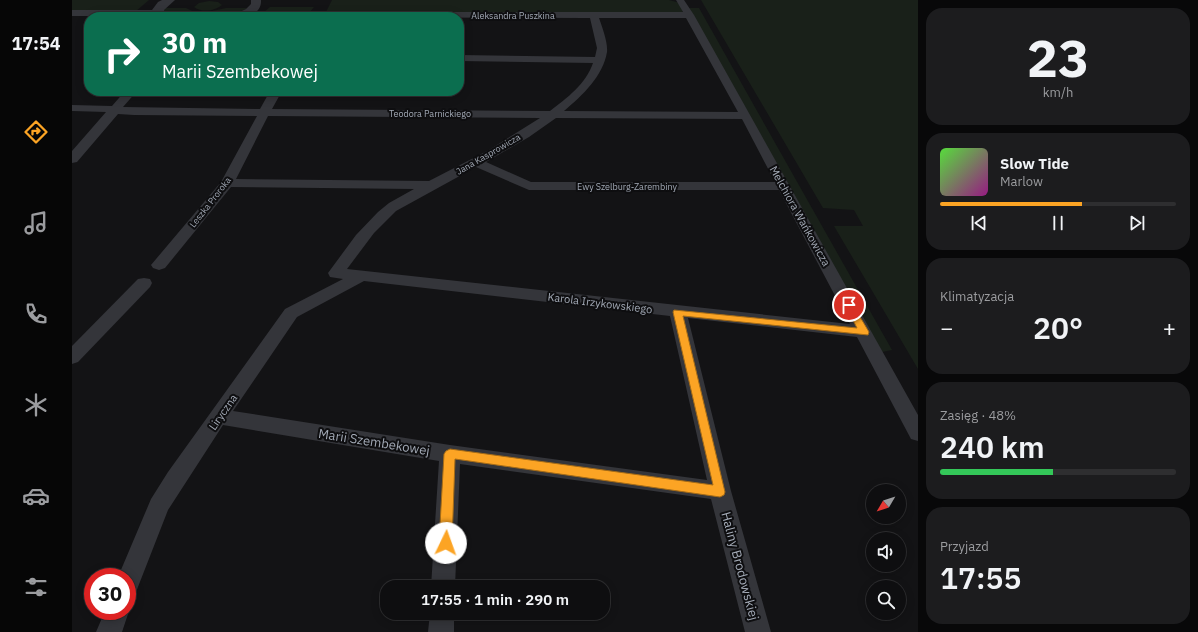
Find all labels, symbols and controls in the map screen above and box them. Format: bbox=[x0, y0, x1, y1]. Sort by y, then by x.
street label: Aleksandra Puszkina bbox=[471, 10, 555, 21]
text: 30 m bbox=[162, 24, 227, 61]
text: 23 bbox=[1027, 24, 1089, 91]
icon: right bbox=[96, 28, 148, 80]
text: 17:54 bbox=[11, 32, 61, 55]
text: Marii Szembekowej bbox=[162, 60, 318, 83]
text: km/h bbox=[1043, 84, 1073, 101]
street label: Teodora Parnickiego bbox=[389, 108, 471, 119]
icon: directions bbox=[22, 118, 50, 146]
street label: Jana Kasprowicza bbox=[454, 131, 522, 177]
text: Slow Tide bbox=[1000, 154, 1069, 173]
street label: Melchiora Wańkowicza bbox=[767, 163, 833, 269]
text: Marlow bbox=[1000, 173, 1043, 190]
street label: Leszka Proroka bbox=[187, 174, 233, 229]
street label: Ewy Szelburg-Zarembiny bbox=[577, 181, 677, 192]
icon: music bbox=[22, 209, 50, 237]
icon: previous bbox=[968, 212, 990, 234]
icon: pause bbox=[1047, 212, 1069, 234]
icon: next bbox=[1126, 212, 1148, 234]
pin bbox=[832, 288, 866, 322]
text: Klimatyzacja bbox=[940, 288, 1014, 305]
street label: Karola Irzykowskiego bbox=[547, 290, 653, 316]
icon: arrive bbox=[838, 294, 860, 316]
icon: phone bbox=[22, 300, 50, 328]
text: 20° bbox=[1033, 308, 1083, 347]
text: − bbox=[940, 313, 953, 342]
text: + bbox=[1163, 313, 1176, 342]
icon: climate bbox=[22, 391, 50, 419]
street label: Liryczna bbox=[206, 391, 240, 433]
text: Zasięg · 48% bbox=[940, 407, 1016, 424]
street label: Marii Szembekowej bbox=[317, 425, 431, 459]
text: 240 km bbox=[940, 427, 1045, 466]
icon: car bbox=[22, 482, 50, 510]
north arrow bbox=[866, 484, 906, 524]
map controls bbox=[866, 484, 906, 620]
street label: Haliny Brodowskiej bbox=[717, 510, 763, 622]
position arrow bbox=[425, 522, 467, 564]
button: sound bbox=[866, 532, 906, 572]
text: Przyjazd bbox=[940, 538, 989, 555]
text: 17:55 bbox=[940, 558, 1022, 597]
speed limit sign: 30 bbox=[84, 568, 136, 620]
icon: filters bbox=[22, 573, 50, 601]
button: search bbox=[866, 580, 906, 620]
text: 17:55 · 1 min · 290 m bbox=[421, 590, 569, 609]

